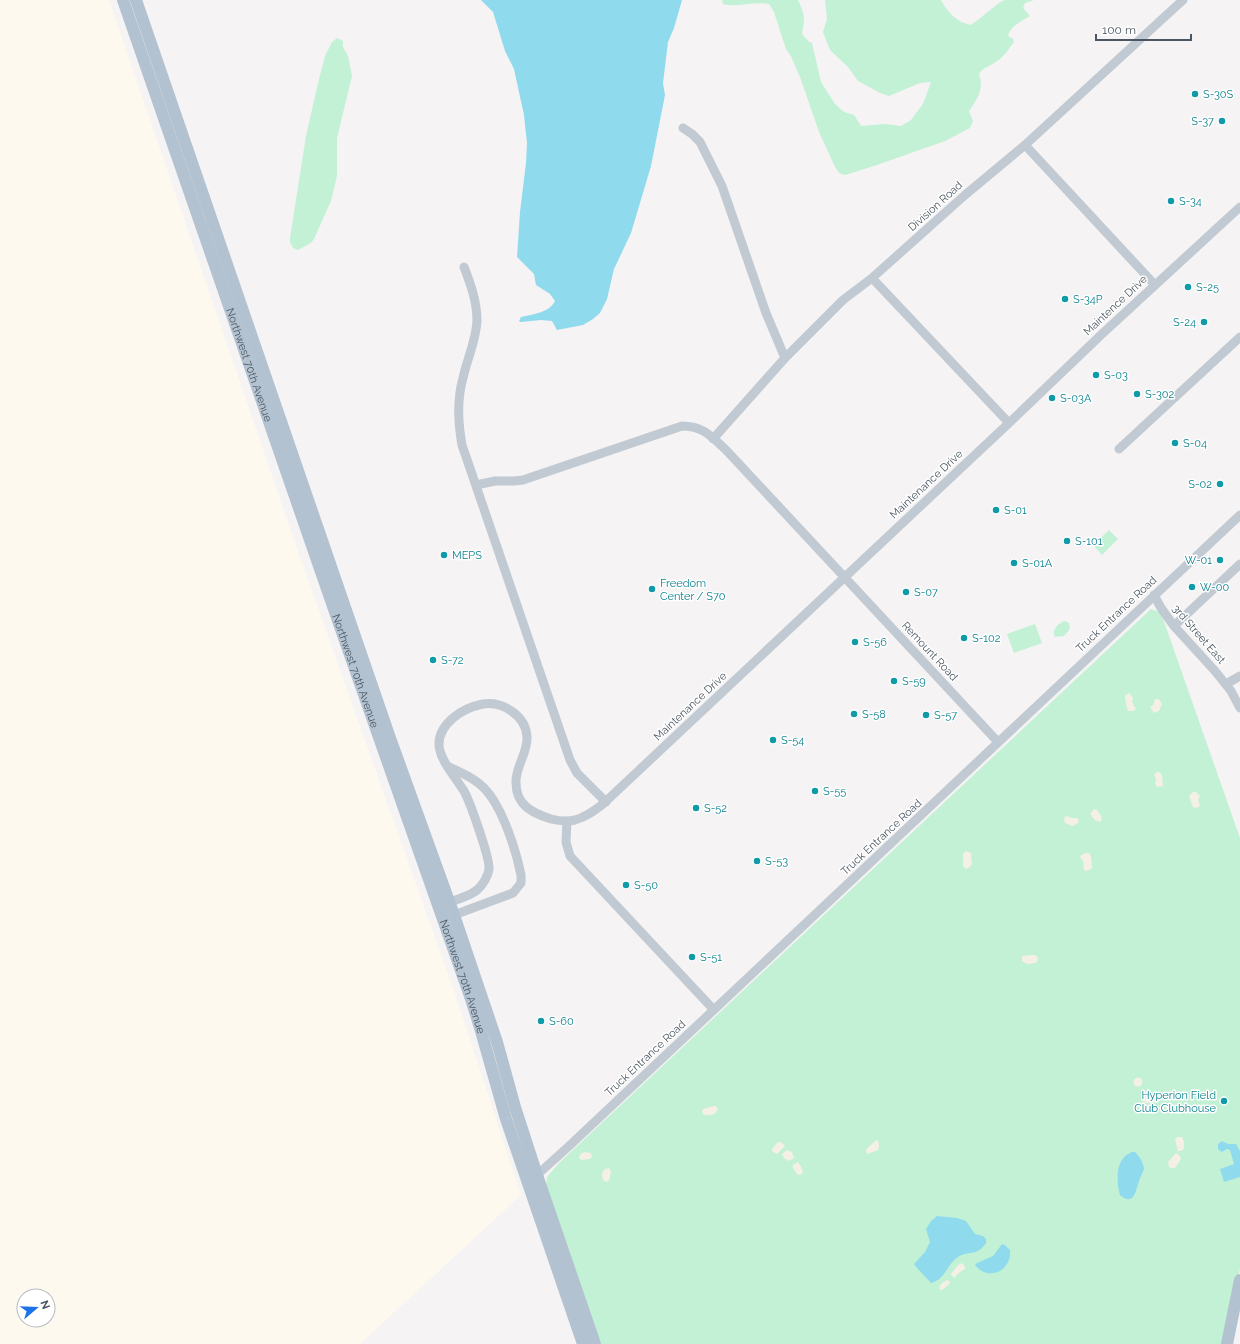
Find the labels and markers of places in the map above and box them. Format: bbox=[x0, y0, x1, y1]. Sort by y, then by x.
place label: S-30S bbox=[1203, 88, 1234, 101]
marker: S-30S bbox=[1190, 89, 1200, 99]
place label: S-37 bbox=[1191, 115, 1214, 128]
marker: S-37 bbox=[1217, 116, 1227, 126]
place label: S-34 bbox=[1179, 195, 1202, 208]
marker: S-34 bbox=[1166, 196, 1176, 206]
place label: S-25 bbox=[1196, 281, 1219, 294]
marker: S-25 bbox=[1183, 282, 1193, 292]
place label: S-34P bbox=[1073, 293, 1103, 306]
marker: S-34P bbox=[1060, 294, 1070, 304]
place label: S-24 bbox=[1173, 316, 1196, 329]
marker: S-24 bbox=[1199, 317, 1209, 327]
place label: S-03 bbox=[1104, 369, 1128, 382]
marker: S-03 bbox=[1091, 370, 1101, 380]
place label: S-302 bbox=[1145, 388, 1175, 401]
marker: S-302 bbox=[1132, 389, 1142, 399]
place label: S-03A bbox=[1060, 392, 1092, 405]
marker: S-03A bbox=[1047, 393, 1057, 403]
place label: S-04 bbox=[1183, 437, 1207, 450]
marker: S-04 bbox=[1170, 438, 1180, 448]
place label: S-02 bbox=[1188, 478, 1212, 491]
marker: S-02 bbox=[1215, 479, 1225, 489]
place label: S-01 bbox=[1004, 504, 1027, 517]
marker: S-01 bbox=[991, 505, 1001, 515]
place label: S-101 bbox=[1075, 535, 1103, 548]
marker: S-101 bbox=[1062, 536, 1072, 546]
place label: MEPS bbox=[452, 549, 482, 562]
marker: MEPS bbox=[439, 550, 449, 560]
place label: W-01 bbox=[1185, 554, 1212, 567]
marker: W-01 bbox=[1215, 555, 1225, 565]
place label: S-01A bbox=[1022, 557, 1053, 570]
marker: S-01A bbox=[1009, 558, 1019, 568]
place label: Freedom Center / S70 bbox=[660, 577, 726, 603]
place label: W-00 bbox=[1200, 581, 1229, 594]
marker: W-00 bbox=[1187, 582, 1197, 592]
marker: Freedom Center / S70 bbox=[647, 584, 657, 594]
place label: S-07 bbox=[914, 586, 938, 599]
marker: S-07 bbox=[901, 587, 911, 597]
place label: S-102 bbox=[972, 632, 1001, 645]
marker: S-102 bbox=[959, 633, 969, 643]
place label: S-56 bbox=[863, 636, 887, 649]
marker: S-56 bbox=[850, 637, 860, 647]
place label: S-72 bbox=[441, 654, 464, 667]
marker: S-72 bbox=[428, 655, 438, 665]
place label: S-59 bbox=[902, 675, 926, 688]
marker: S-59 bbox=[889, 676, 899, 686]
place label: S-58 bbox=[862, 708, 886, 721]
marker: S-58 bbox=[849, 709, 859, 719]
place label: S-57 bbox=[934, 709, 957, 722]
marker: S-57 bbox=[921, 710, 931, 720]
place label: S-54 bbox=[781, 734, 804, 747]
marker: S-54 bbox=[768, 735, 778, 745]
place label: S-55 bbox=[823, 785, 846, 798]
marker: S-55 bbox=[810, 786, 820, 796]
place label: S-52 bbox=[704, 802, 727, 815]
marker: S-52 bbox=[691, 803, 701, 813]
place label: S-53 bbox=[765, 855, 788, 868]
marker: S-53 bbox=[752, 856, 762, 866]
place label: S-50 bbox=[634, 879, 658, 892]
marker: S-50 bbox=[621, 880, 631, 890]
place label: S-51 bbox=[700, 951, 722, 964]
marker: S-51 bbox=[687, 952, 697, 962]
place label: S-60 bbox=[549, 1015, 574, 1028]
marker: S-60 bbox=[536, 1016, 546, 1026]
place label: Hyperion Field Club Clubhouse bbox=[1134, 1089, 1217, 1115]
marker: Hyperion Field Club Clubhouse bbox=[1219, 1096, 1229, 1106]

